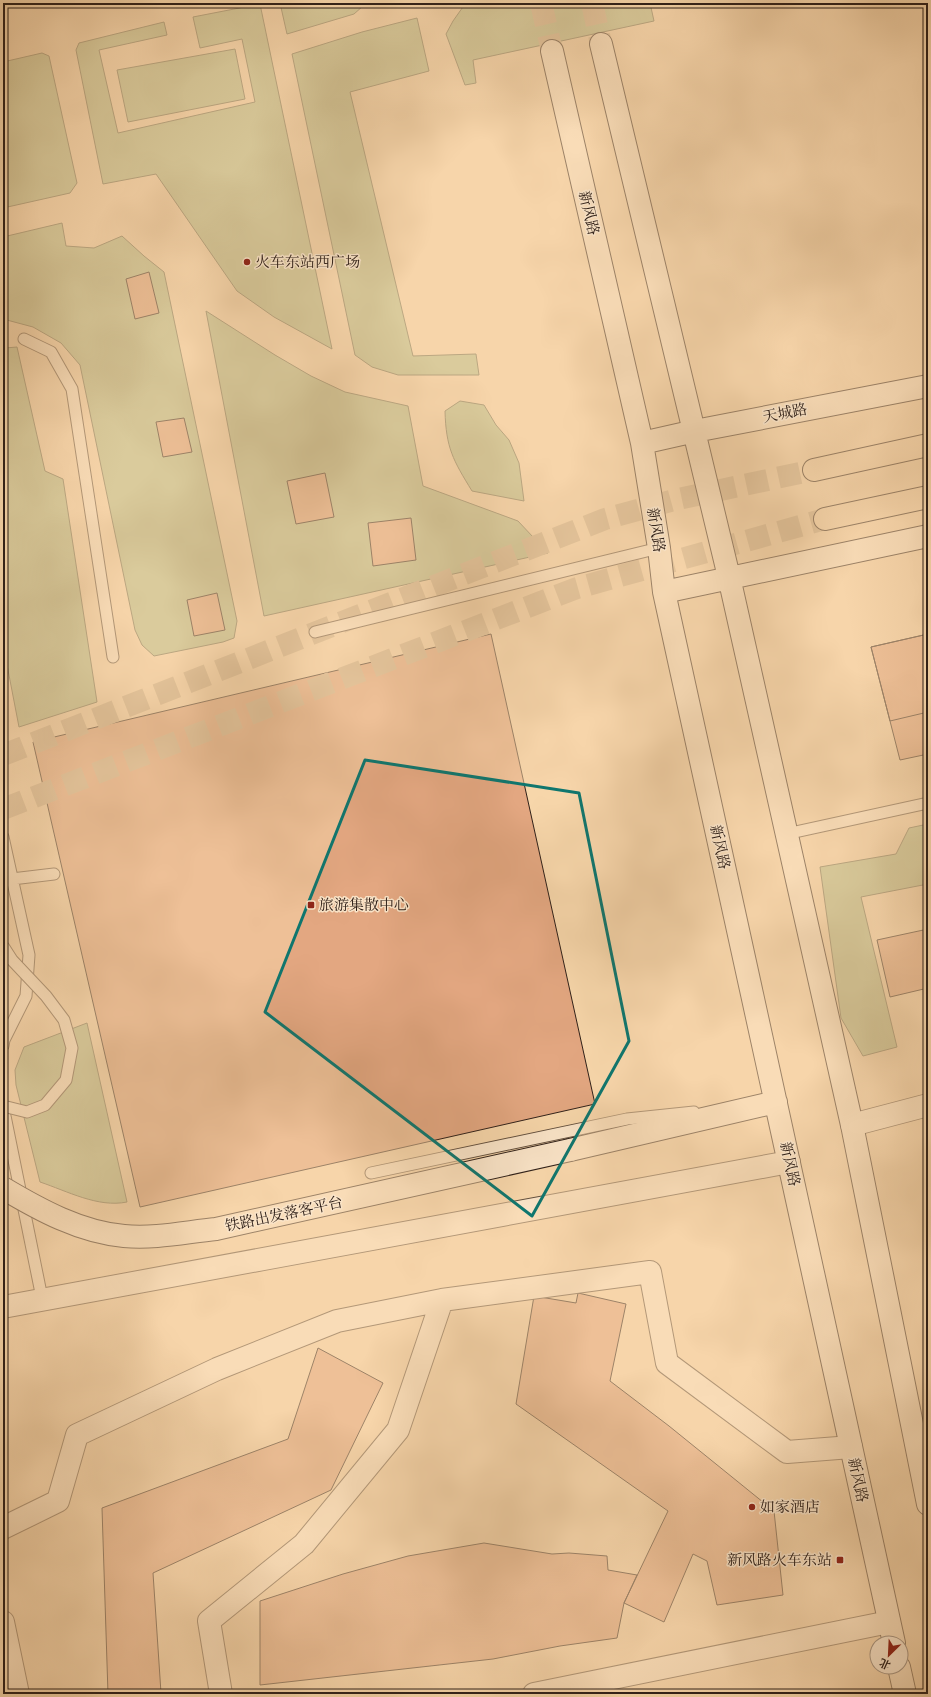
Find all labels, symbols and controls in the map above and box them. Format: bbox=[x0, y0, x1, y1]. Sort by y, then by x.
street label: 新风路 bbox=[574, 189, 604, 237]
place label: 火车东站西广场 bbox=[255, 252, 360, 272]
marker: 火车东站西广场 bbox=[242, 257, 252, 267]
street label: 天城路 bbox=[761, 399, 809, 427]
street label: 新风路 bbox=[643, 506, 669, 554]
street label: 新风路 bbox=[706, 823, 734, 871]
place label: 旅游集散中心 bbox=[319, 895, 409, 915]
marker: 旅游集散中心 bbox=[306, 900, 316, 910]
street label: 新风路 bbox=[776, 1140, 804, 1188]
street label: 铁路出发落客平台 bbox=[223, 1192, 345, 1236]
street label: 新风路 bbox=[844, 1456, 872, 1504]
place label: 如家酒店 bbox=[760, 1497, 820, 1517]
marker: 如家酒店 bbox=[747, 1502, 757, 1512]
place label: 新风路火车东站 bbox=[727, 1550, 832, 1570]
marker: 新风路火车东站 bbox=[835, 1555, 845, 1565]
north arrow bbox=[869, 1635, 909, 1675]
text: 北 bbox=[877, 1655, 893, 1673]

